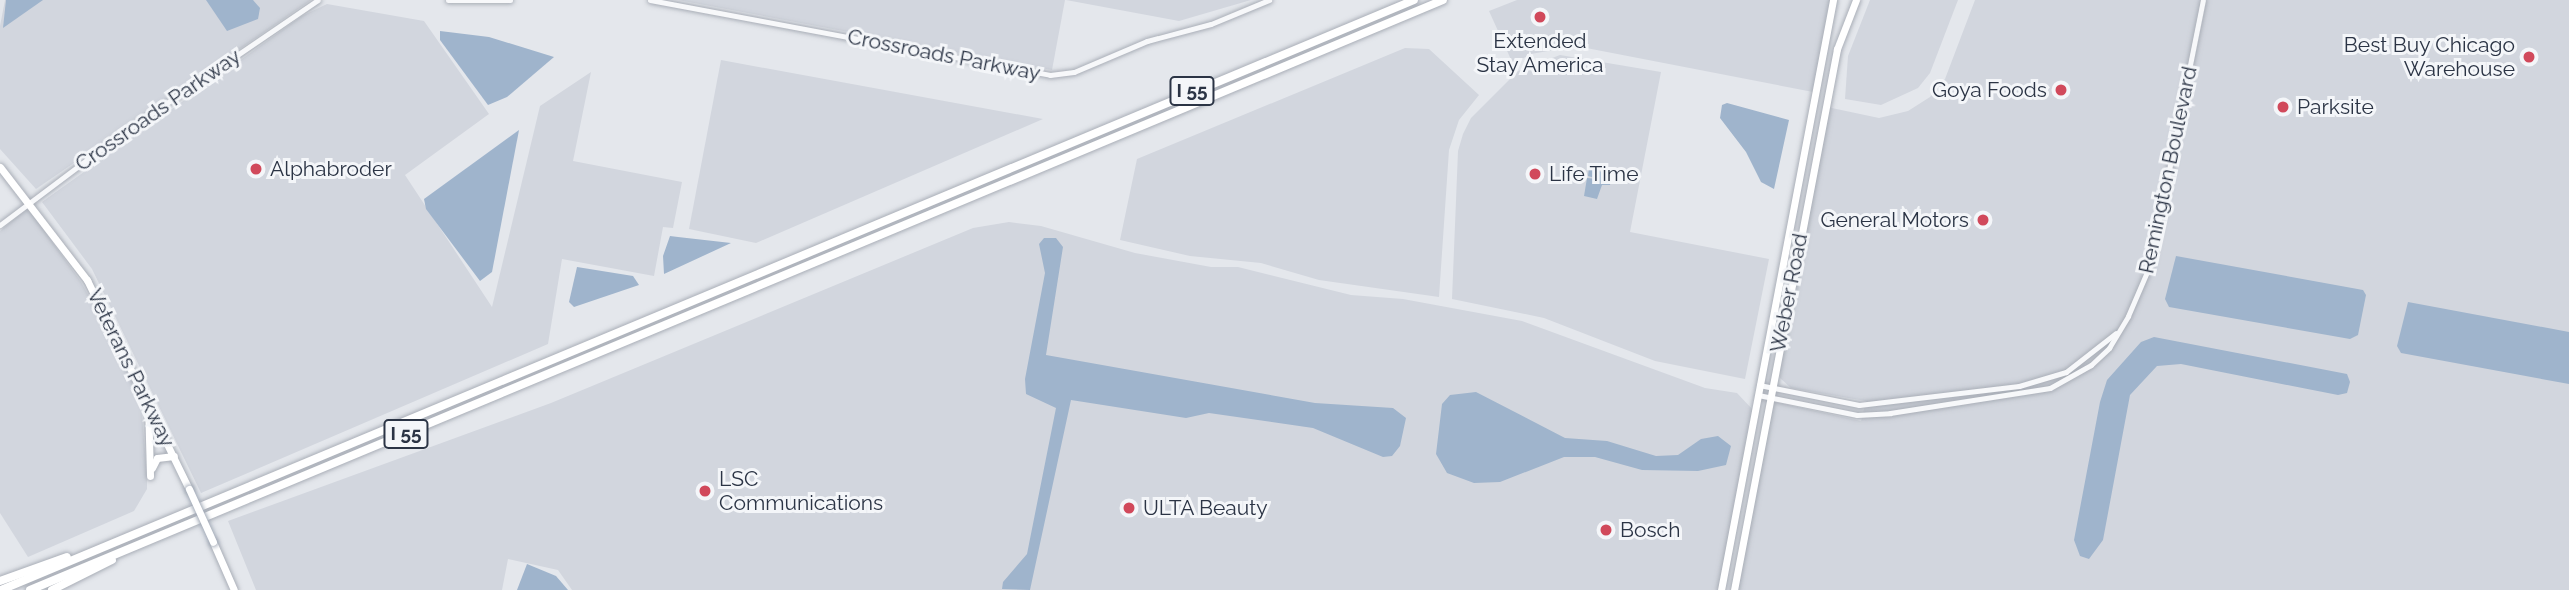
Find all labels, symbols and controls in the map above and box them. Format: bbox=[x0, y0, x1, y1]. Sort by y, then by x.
marker: Extended Stay America bbox=[1532, 9, 1548, 25]
street label: Crossroads Parkway bbox=[845, 24, 1043, 86]
place label: Extended Stay America bbox=[1476, 28, 1604, 78]
place label: Best Buy Chicago Warehouse bbox=[2343, 32, 2515, 82]
street label: Crossroads Parkway bbox=[71, 43, 245, 177]
marker: Best Buy Chicago Warehouse bbox=[2521, 49, 2537, 65]
street label: Remington Boulevard bbox=[2134, 64, 2202, 276]
road number: I 55 bbox=[1169, 76, 1215, 106]
place label: Goya Foods bbox=[1932, 77, 2047, 103]
marker: Goya Foods bbox=[2053, 82, 2069, 98]
place label: Parksite bbox=[2297, 94, 2374, 120]
marker: Parksite bbox=[2275, 99, 2291, 115]
place label: Alphabroder bbox=[270, 156, 392, 182]
marker: Alphabroder bbox=[248, 161, 264, 177]
place label: Life Time bbox=[1549, 161, 1639, 187]
marker: Life Time bbox=[1527, 166, 1543, 182]
place label: General Motors bbox=[1820, 207, 1969, 233]
marker: General Motors bbox=[1975, 212, 1991, 228]
street label: Weber Road bbox=[1765, 231, 1813, 355]
street label: Veterans Parkway bbox=[82, 285, 180, 451]
road number: I 55 bbox=[383, 418, 429, 449]
place label: LSC Communications bbox=[719, 466, 883, 516]
marker: LSC Communications bbox=[697, 483, 713, 499]
place label: ULTA Beauty bbox=[1143, 495, 1268, 521]
marker: ULTA Beauty bbox=[1121, 500, 1137, 516]
place label: Bosch bbox=[1620, 517, 1680, 543]
marker: Bosch bbox=[1598, 522, 1614, 538]

